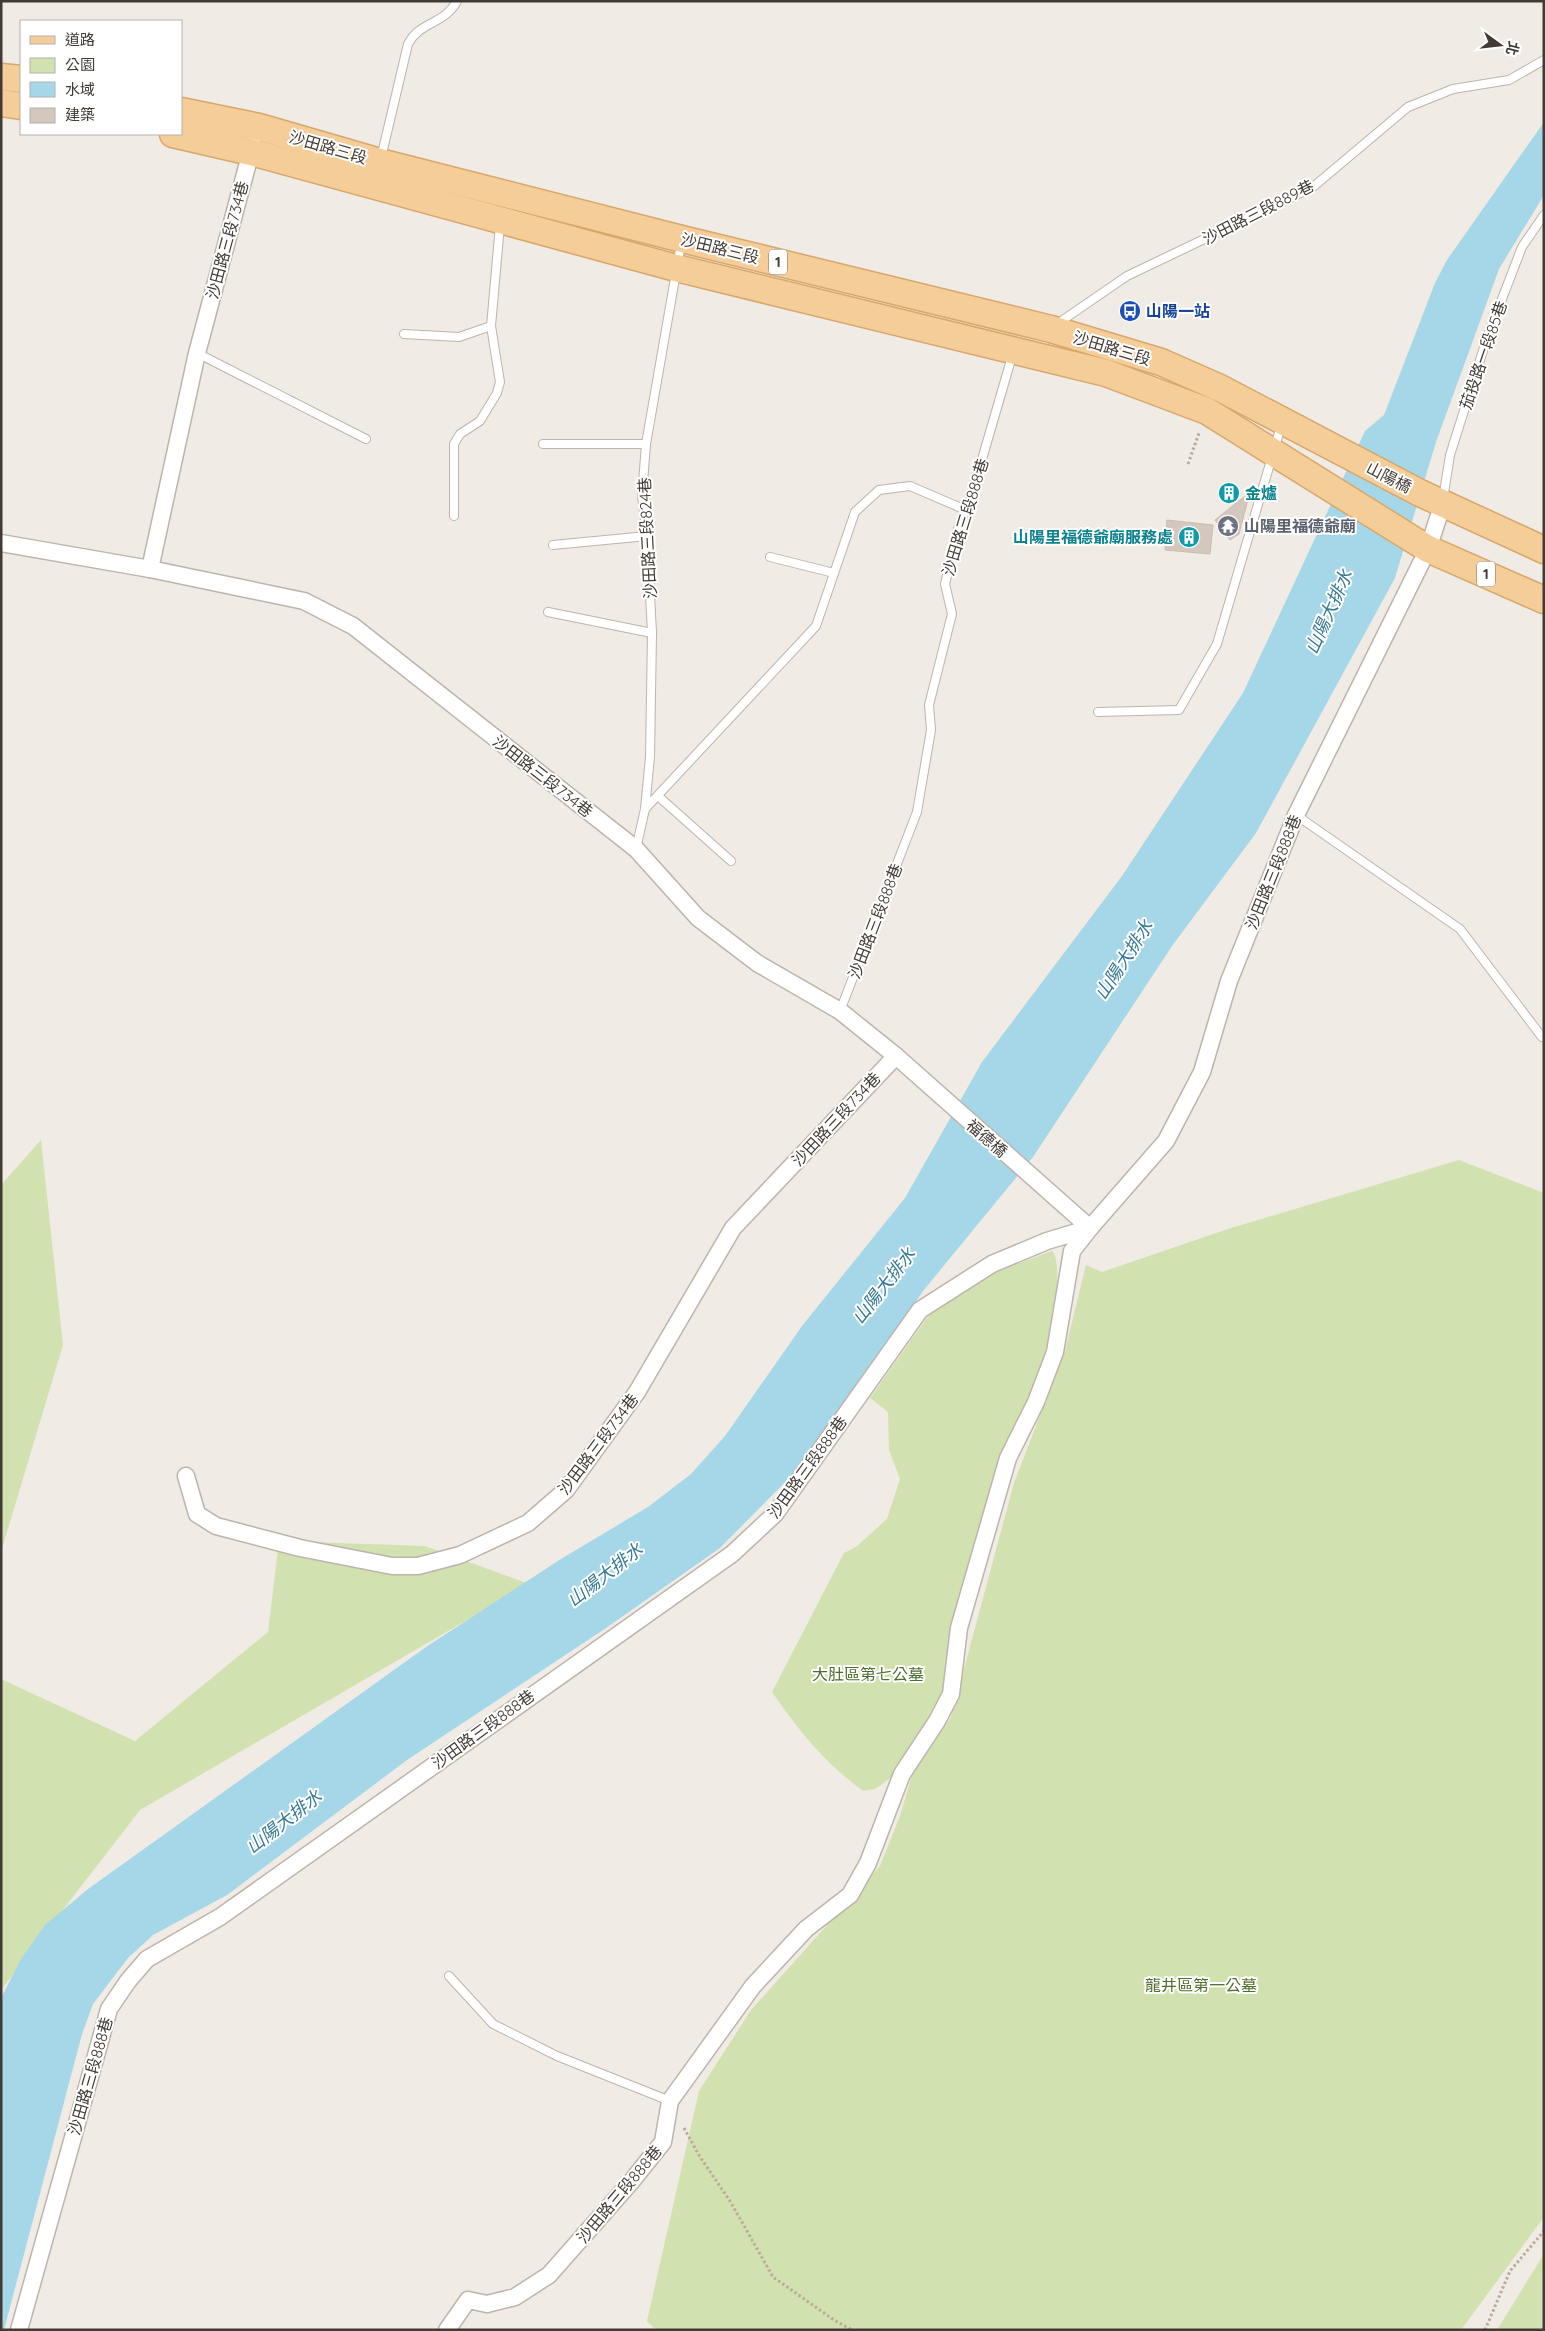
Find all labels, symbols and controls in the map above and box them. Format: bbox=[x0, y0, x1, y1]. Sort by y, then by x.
legend bbox=[20, 20, 182, 135]
north arrow bbox=[1475, 20, 1525, 70]
text: 道路 bbox=[65, 30, 95, 49]
text: 北 bbox=[1502, 39, 1523, 57]
text: 公園 bbox=[65, 55, 95, 74]
text: 水域 bbox=[65, 80, 95, 99]
text: 建築 bbox=[65, 105, 95, 124]
street label: 沙田路三段 bbox=[287, 126, 369, 168]
street label: 沙田路三段889巷 bbox=[1199, 175, 1317, 249]
street label: 沙田路三段734巷 bbox=[202, 179, 252, 301]
street label: 沙田路三段 bbox=[679, 229, 761, 267]
road number: 1 bbox=[769, 250, 787, 274]
street label: 茄投路一段85巷 bbox=[1455, 298, 1511, 412]
bus stop icon: 山陽一站 bbox=[1118, 299, 1142, 323]
place label: 山陽一站 bbox=[1146, 301, 1210, 321]
street label: 沙田路三段 bbox=[1071, 327, 1153, 369]
street label: 沙田路三段888巷 bbox=[938, 456, 992, 578]
street label: 山陽橋 bbox=[1363, 457, 1415, 497]
street label: 沙田路三段824巷 bbox=[634, 477, 660, 599]
building icon: 金爐 bbox=[1217, 481, 1241, 505]
place label: 金爐 bbox=[1245, 483, 1277, 503]
temple icon: 山陽里福德爺廟 bbox=[1216, 514, 1240, 538]
place label: 山陽里福德爺廟 bbox=[1244, 516, 1356, 536]
building icon: 山陽里福德爺廟服務處 bbox=[1177, 525, 1201, 549]
place label: 山陽里福德爺廟服務處 bbox=[1013, 527, 1173, 547]
road number: 1 bbox=[1477, 562, 1495, 586]
water label: 山陽大排水 bbox=[1300, 565, 1358, 658]
street label: 沙田路三段734巷 bbox=[489, 731, 597, 821]
street label: 沙田路三段888巷 bbox=[1241, 812, 1305, 932]
street label: 沙田路三段888巷 bbox=[844, 861, 906, 981]
water label: 山陽大排水 bbox=[1089, 915, 1158, 1004]
street label: 沙田路三段734巷 bbox=[787, 1068, 885, 1170]
street label: 福德橋 bbox=[962, 1115, 1012, 1161]
water label: 山陽大排水 bbox=[847, 1242, 921, 1328]
street label: 沙田路三段734巷 bbox=[554, 1390, 642, 1498]
street label: 沙田路三段888巷 bbox=[763, 1412, 851, 1522]
water label: 山陽大排水 bbox=[562, 1537, 648, 1611]
park label: 大肚區第七公墓 bbox=[812, 1664, 924, 1684]
street label: 沙田路三段888巷 bbox=[428, 1685, 538, 1773]
water label: 山陽大排水 bbox=[241, 1784, 327, 1858]
park label: 龍井區第一公墓 bbox=[1145, 1975, 1257, 1995]
street label: 沙田路三段888巷 bbox=[64, 2015, 116, 2137]
street label: 沙田路三段888巷 bbox=[572, 2141, 666, 2247]

